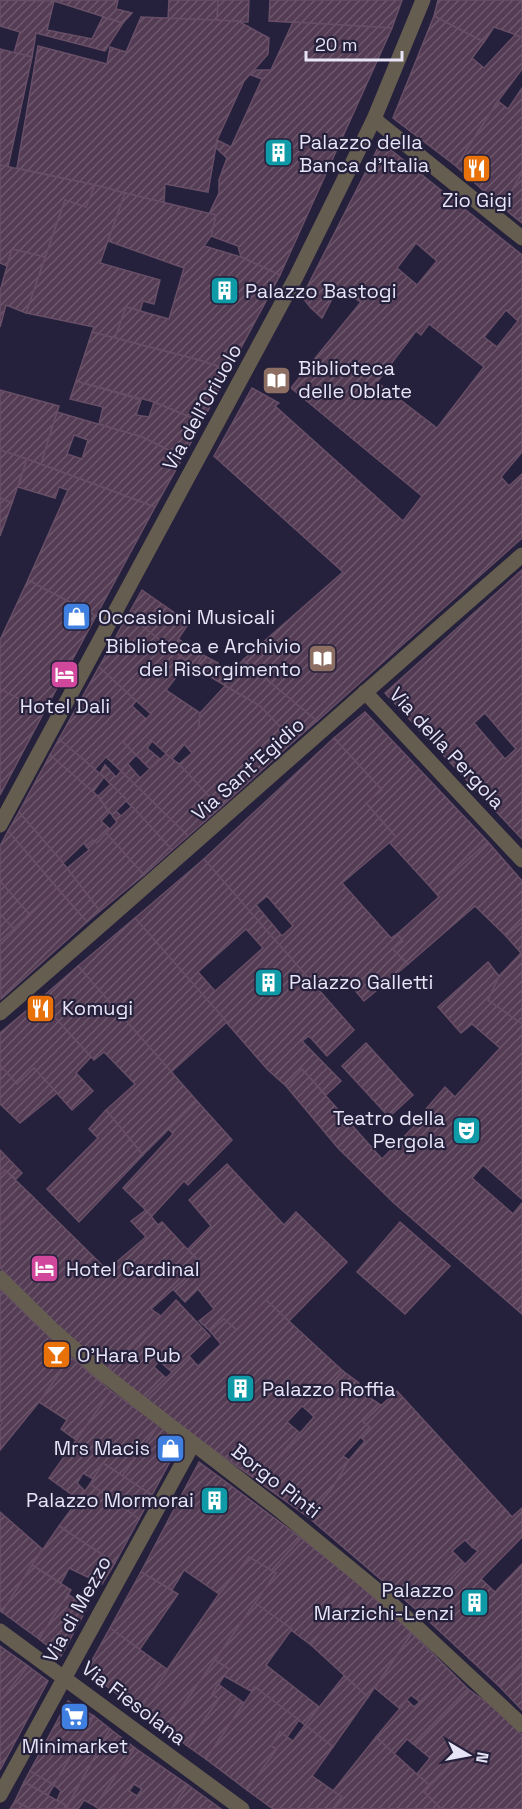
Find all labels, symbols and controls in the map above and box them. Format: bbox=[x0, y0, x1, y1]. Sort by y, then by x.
scale bar bbox=[306, 24, 402, 62]
text: 20 m bbox=[315, 33, 358, 56]
place label: Palazzo della Banca d'Italia bbox=[299, 129, 429, 178]
building icon: Palazzo della Banca d'Italia bbox=[262, 137, 294, 169]
restaurant icon: Zio Gigi bbox=[461, 153, 493, 185]
place label: Zio Gigi bbox=[442, 187, 512, 213]
building icon: Palazzo Bastogi bbox=[208, 275, 240, 307]
place label: Palazzo Bastogi bbox=[245, 278, 397, 304]
street label: Via dell'Oriuolo bbox=[156, 339, 248, 475]
place label: Biblioteca delle Oblate bbox=[298, 355, 412, 404]
library icon: Biblioteca delle Oblate bbox=[261, 364, 293, 396]
shop icon: Occasioni Musicali bbox=[61, 601, 93, 633]
place label: Occasioni Musicali bbox=[98, 604, 275, 630]
place label: Biblioteca e Archivio del Risorgimento bbox=[105, 633, 301, 682]
library icon: Biblioteca e Archivio del Risorgimento bbox=[306, 642, 338, 674]
hotel icon: Hotel Dali bbox=[49, 659, 81, 691]
street label: Via della Pergola bbox=[384, 682, 510, 814]
place label: Hotel Dali bbox=[20, 693, 110, 719]
street label: Via Sant'Egidio bbox=[186, 711, 310, 827]
building icon: Palazzo Galletti bbox=[252, 966, 284, 998]
place label: Palazzo Galletti bbox=[289, 969, 434, 995]
restaurant icon: Komugi bbox=[25, 992, 57, 1024]
place label: Komugi bbox=[62, 995, 133, 1021]
place label: Teatro della Pergola bbox=[333, 1105, 445, 1154]
theatre icon: Teatro della Pergola bbox=[450, 1114, 482, 1146]
hotel icon: Hotel Cardinal bbox=[29, 1253, 61, 1285]
place label: Hotel Cardinal bbox=[66, 1256, 200, 1282]
bar icon: O’Hara Pub bbox=[40, 1339, 72, 1371]
place label: O’Hara Pub bbox=[77, 1342, 181, 1368]
building icon: Palazzo Roffia bbox=[225, 1373, 257, 1405]
place label: Palazzo Roffia bbox=[262, 1376, 395, 1402]
shop icon: Mrs Macis bbox=[155, 1432, 187, 1464]
place label: Mrs Macis bbox=[54, 1435, 150, 1461]
street label: Borgo Pinti bbox=[226, 1438, 326, 1524]
building icon: Palazzo Mormorai bbox=[199, 1484, 231, 1516]
place label: Palazzo Mormorai bbox=[26, 1487, 194, 1513]
street label: Via di Mezzo bbox=[37, 1551, 117, 1667]
place label: Palazzo Marzichi-Lenzi bbox=[314, 1577, 454, 1626]
building icon: Palazzo Marzichi-Lenzi bbox=[459, 1586, 491, 1618]
street label: Via Fiesolana bbox=[76, 1655, 192, 1751]
supermarket icon: Minimarket bbox=[59, 1700, 91, 1732]
north arrow bbox=[438, 1725, 498, 1785]
place label: Minimarket bbox=[22, 1733, 128, 1759]
text: N bbox=[471, 1750, 494, 1765]

